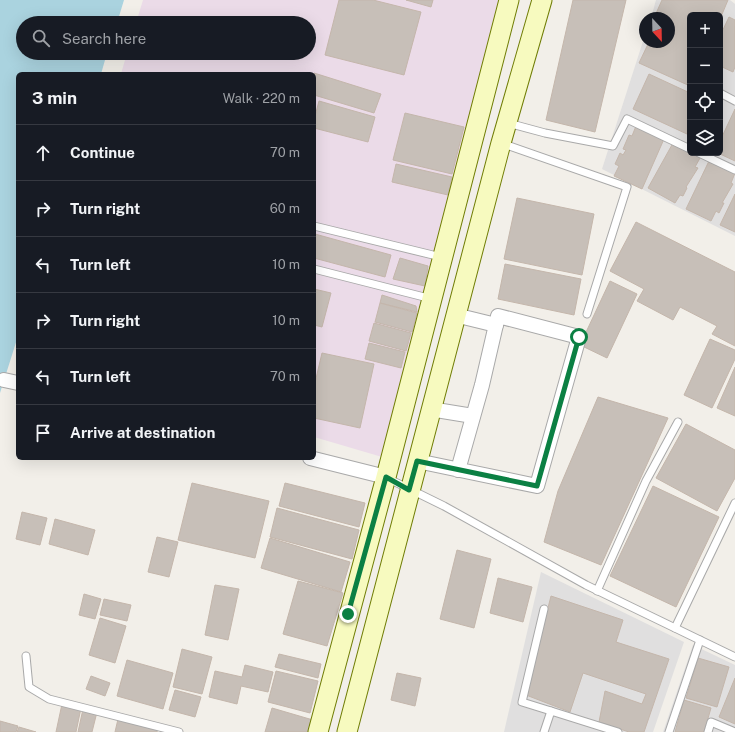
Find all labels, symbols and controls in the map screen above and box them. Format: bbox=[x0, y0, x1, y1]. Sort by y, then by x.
north arrow bbox=[639, 12, 675, 48]
map controls bbox=[687, 12, 723, 156]
button: + bbox=[687, 12, 723, 48]
search box bbox=[16, 16, 316, 60]
icon: search bbox=[30, 27, 52, 49]
text: Search here bbox=[62, 30, 146, 47]
button: − bbox=[687, 48, 723, 84]
button: locate bbox=[687, 84, 723, 120]
text: 3 min bbox=[32, 88, 77, 108]
text: Walk · 220 m bbox=[223, 91, 300, 106]
button: layers bbox=[687, 120, 723, 156]
icon: ahead bbox=[32, 142, 54, 164]
text: Continue bbox=[70, 144, 135, 161]
text: 70 m bbox=[270, 145, 300, 160]
icon: right bbox=[32, 198, 54, 220]
text: Turn right bbox=[70, 200, 140, 217]
text: 60 m bbox=[270, 201, 300, 216]
icon: left bbox=[32, 254, 54, 276]
text: Turn left bbox=[70, 256, 131, 273]
text: 10 m bbox=[272, 257, 300, 272]
icon: right bbox=[32, 310, 54, 332]
text: Turn right bbox=[70, 312, 140, 329]
text: 10 m bbox=[272, 313, 300, 328]
route start bbox=[570, 328, 588, 346]
icon: left bbox=[32, 366, 54, 388]
text: Turn left bbox=[70, 368, 131, 385]
text: 70 m bbox=[270, 369, 300, 384]
icon: arrive bbox=[32, 422, 54, 444]
text: Arrive at destination bbox=[70, 424, 215, 441]
route end bbox=[339, 605, 357, 623]

